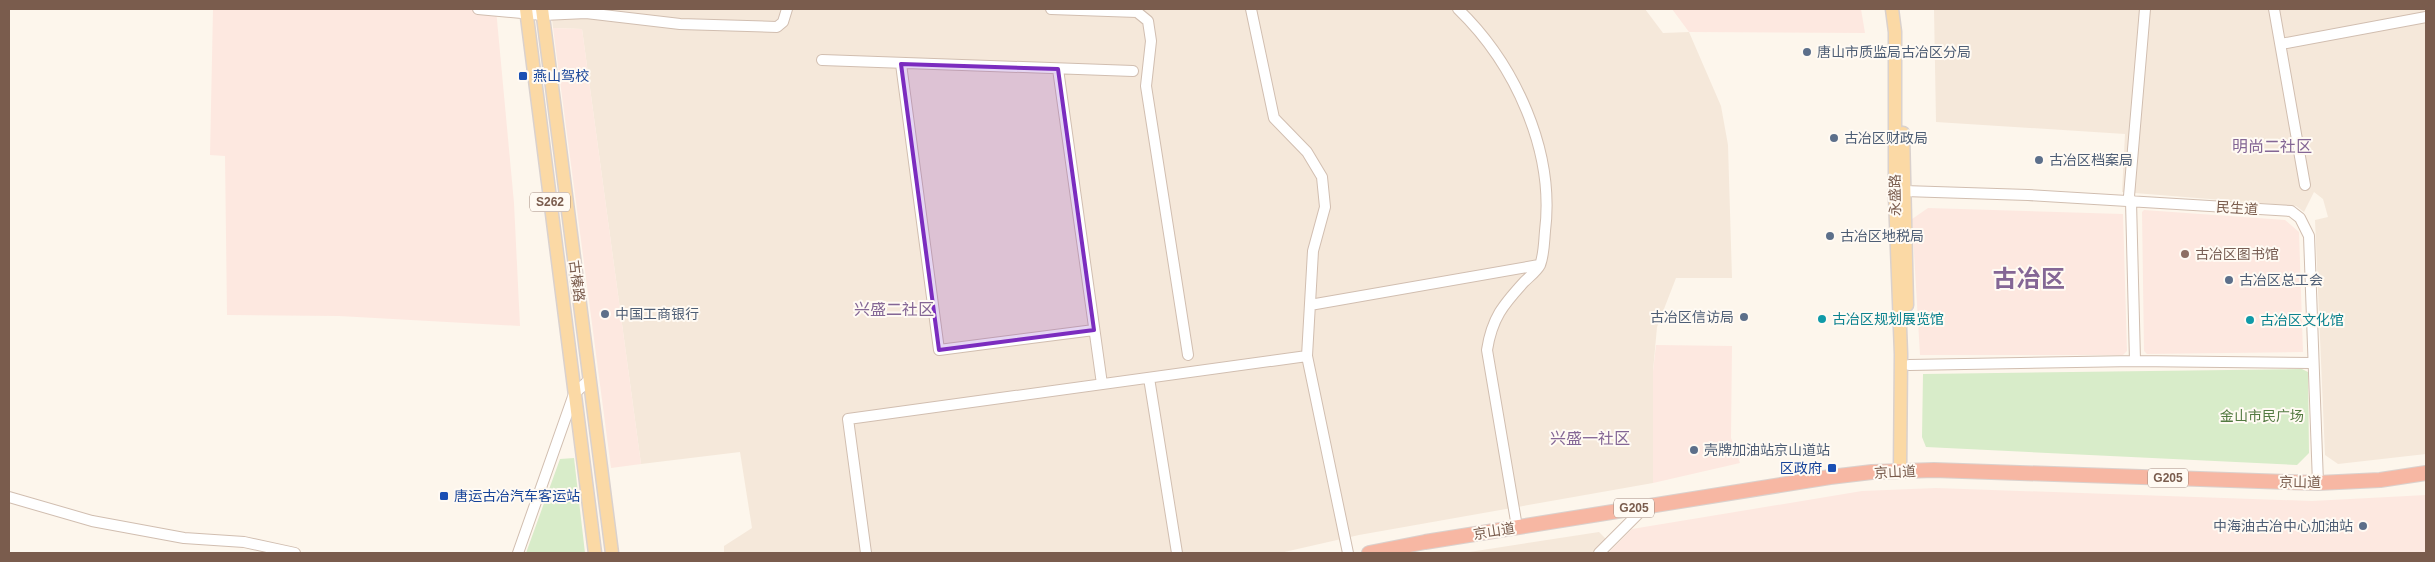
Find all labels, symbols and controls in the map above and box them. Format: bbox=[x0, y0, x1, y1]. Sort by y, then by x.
place label: 唐山市质监局古冶区分局 bbox=[1817, 44, 1971, 60]
marker: 唐山市质监局古冶区分局 bbox=[1801, 46, 1813, 58]
place label: 燕山驾校 bbox=[533, 68, 589, 84]
marker: 燕山驾校 bbox=[517, 70, 529, 82]
place label: 古冶区财政局 bbox=[1844, 130, 1928, 146]
marker: 古冶区财政局 bbox=[1828, 132, 1840, 144]
district label: 明尚二社区 bbox=[2232, 138, 2312, 155]
place label: 古冶区档案局 bbox=[2049, 152, 2133, 168]
marker: 古冶区档案局 bbox=[2033, 154, 2045, 166]
street label: 永盛路 bbox=[1887, 174, 1903, 216]
road number: S262 bbox=[530, 192, 570, 212]
street label: 民生道 bbox=[2215, 199, 2259, 217]
place label: 古冶区地税局 bbox=[1840, 228, 1924, 244]
marker: 古冶区地税局 bbox=[1824, 230, 1836, 242]
place label: 古冶区图书馆 bbox=[2195, 246, 2279, 262]
marker: 古冶区图书馆 bbox=[2179, 248, 2191, 260]
street label: 古榛路 bbox=[567, 259, 587, 303]
district label: 古冶区 bbox=[1993, 265, 2065, 292]
place label: 古冶区总工会 bbox=[2239, 272, 2323, 288]
marker: 古冶区总工会 bbox=[2223, 274, 2235, 286]
district label: 兴盛二社区 bbox=[854, 301, 934, 318]
place label: 中国工商银行 bbox=[615, 306, 699, 322]
marker: 中国工商银行 bbox=[599, 308, 611, 320]
place label: 古冶区信访局 bbox=[1650, 309, 1734, 325]
marker: 古冶区信访局 bbox=[1738, 311, 1750, 323]
place label: 古冶区规划展览馆 bbox=[1832, 311, 1944, 327]
place label: 古冶区文化馆 bbox=[2260, 312, 2344, 328]
marker: 古冶区规划展览馆 bbox=[1816, 313, 1828, 325]
marker: 古冶区文化馆 bbox=[2244, 314, 2256, 326]
park label: 金山市民广场 bbox=[2220, 408, 2304, 424]
district label: 兴盛一社区 bbox=[1550, 430, 1630, 447]
place label: 壳牌加油站京山道站 bbox=[1704, 442, 1830, 458]
marker: 壳牌加油站京山道站 bbox=[1688, 444, 1700, 456]
place label: 区政府 bbox=[1780, 460, 1822, 476]
marker: 区政府 bbox=[1826, 462, 1838, 474]
street label: 京山道 bbox=[1874, 463, 1916, 481]
road number: G205 bbox=[2148, 468, 2188, 488]
street label: 京山道 bbox=[2279, 474, 2321, 490]
place label: 唐运古冶汽车客运站 bbox=[454, 488, 580, 504]
marker: 唐运古冶汽车客运站 bbox=[438, 490, 450, 502]
road number: G205 bbox=[1614, 498, 1654, 518]
place label: 中海油古冶中心加油站 bbox=[2213, 518, 2353, 534]
street label: 京山道 bbox=[1472, 520, 1516, 542]
marker: 中海油古冶中心加油站 bbox=[2357, 520, 2369, 532]

